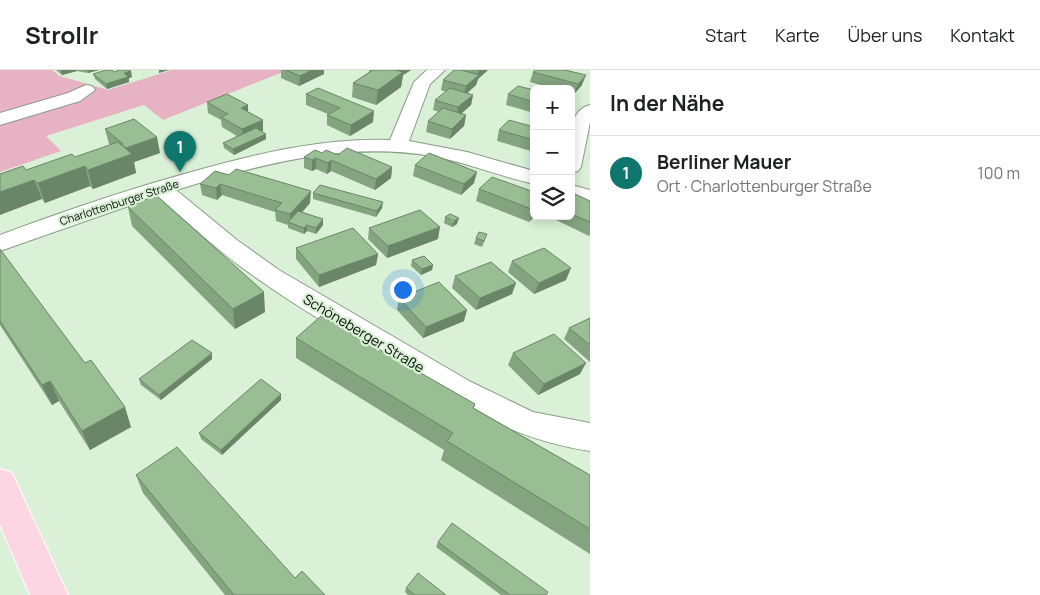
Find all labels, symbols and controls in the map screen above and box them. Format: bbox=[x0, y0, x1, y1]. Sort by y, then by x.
text: Strollr bbox=[25, 18, 98, 51]
text: Start bbox=[705, 23, 747, 47]
text: Karte bbox=[775, 23, 820, 47]
text: Über uns bbox=[848, 23, 922, 47]
text: Kontakt bbox=[950, 23, 1015, 47]
map controls bbox=[530, 85, 575, 220]
button: + bbox=[530, 85, 575, 130]
text: In der Nähe bbox=[610, 89, 724, 117]
button: − bbox=[530, 130, 575, 175]
pin: 1 bbox=[164, 131, 196, 172]
text: Berliner Mauer bbox=[657, 149, 791, 175]
text: 1 bbox=[622, 162, 630, 184]
text: 100 m bbox=[977, 162, 1020, 184]
street label: Charlottenburger Straße bbox=[57, 175, 181, 228]
button: layers bbox=[530, 175, 575, 220]
text: Ort · Charlottenburger Straße bbox=[657, 175, 872, 197]
your location bbox=[390, 277, 416, 303]
street label: Schöneberger Straße bbox=[300, 289, 428, 377]

